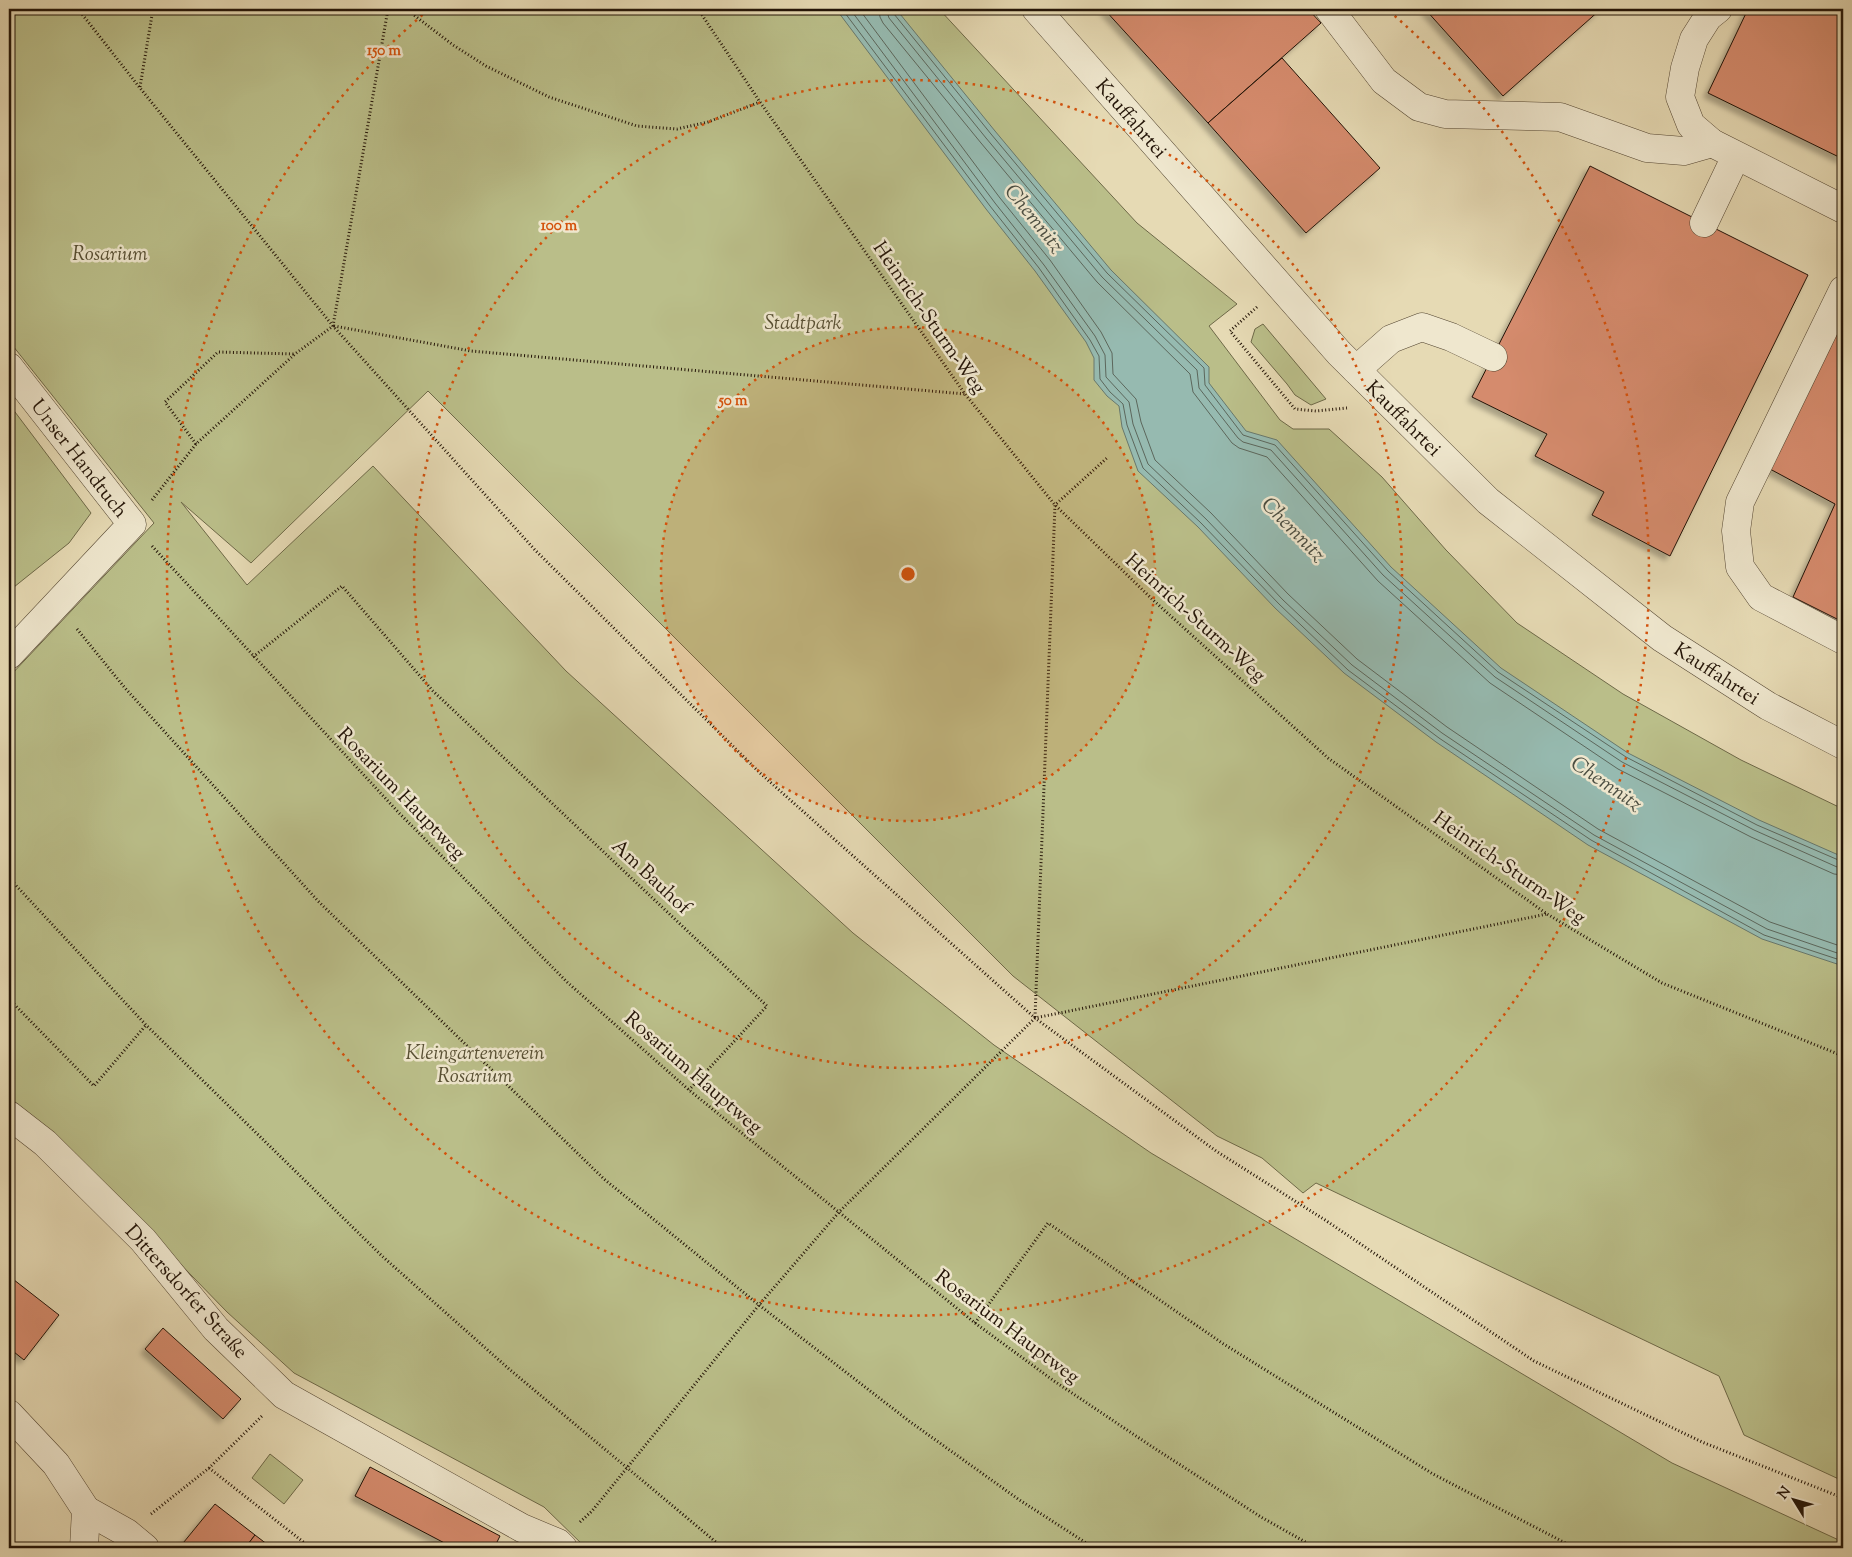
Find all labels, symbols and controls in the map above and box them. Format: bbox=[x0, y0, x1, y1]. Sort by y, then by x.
text: 150 m bbox=[367, 41, 401, 62]
street label: Kauffahrtei bbox=[1087, 73, 1173, 166]
water label: Chemnitz bbox=[996, 178, 1071, 261]
text: 100 m bbox=[541, 216, 578, 237]
street label: Heinrich-Sturm-Weg bbox=[864, 236, 992, 401]
park label: Rosarium bbox=[72, 241, 148, 270]
park label: Stadtpark bbox=[764, 310, 842, 339]
street label: Kauffahrtei bbox=[1358, 375, 1447, 465]
text: 50 m bbox=[718, 391, 748, 412]
street label: Unser Handtuch bbox=[22, 394, 134, 525]
water label: Chemnitz bbox=[1253, 491, 1332, 570]
street label: Heinrich-Sturm-Weg bbox=[1117, 548, 1271, 690]
centre of rings bbox=[899, 565, 917, 583]
street label: Kauffahrtei bbox=[1667, 636, 1765, 714]
street label: Rosarium Hauptweg bbox=[329, 722, 471, 868]
water label: Chemnitz bbox=[1564, 750, 1648, 820]
street label: Heinrich-Sturm-Weg bbox=[1426, 805, 1591, 933]
street label: Am Bauhof bbox=[604, 833, 697, 923]
street label: Rosarium Hauptweg bbox=[617, 1006, 768, 1142]
park label: Kleingartenverein Rosarium bbox=[406, 1040, 545, 1092]
street label: Dittersdorfer Straße bbox=[117, 1219, 254, 1366]
street label: Rosarium Hauptweg bbox=[928, 1264, 1085, 1392]
north arrow bbox=[1770, 1474, 1820, 1524]
text: N bbox=[1774, 1483, 1797, 1504]

